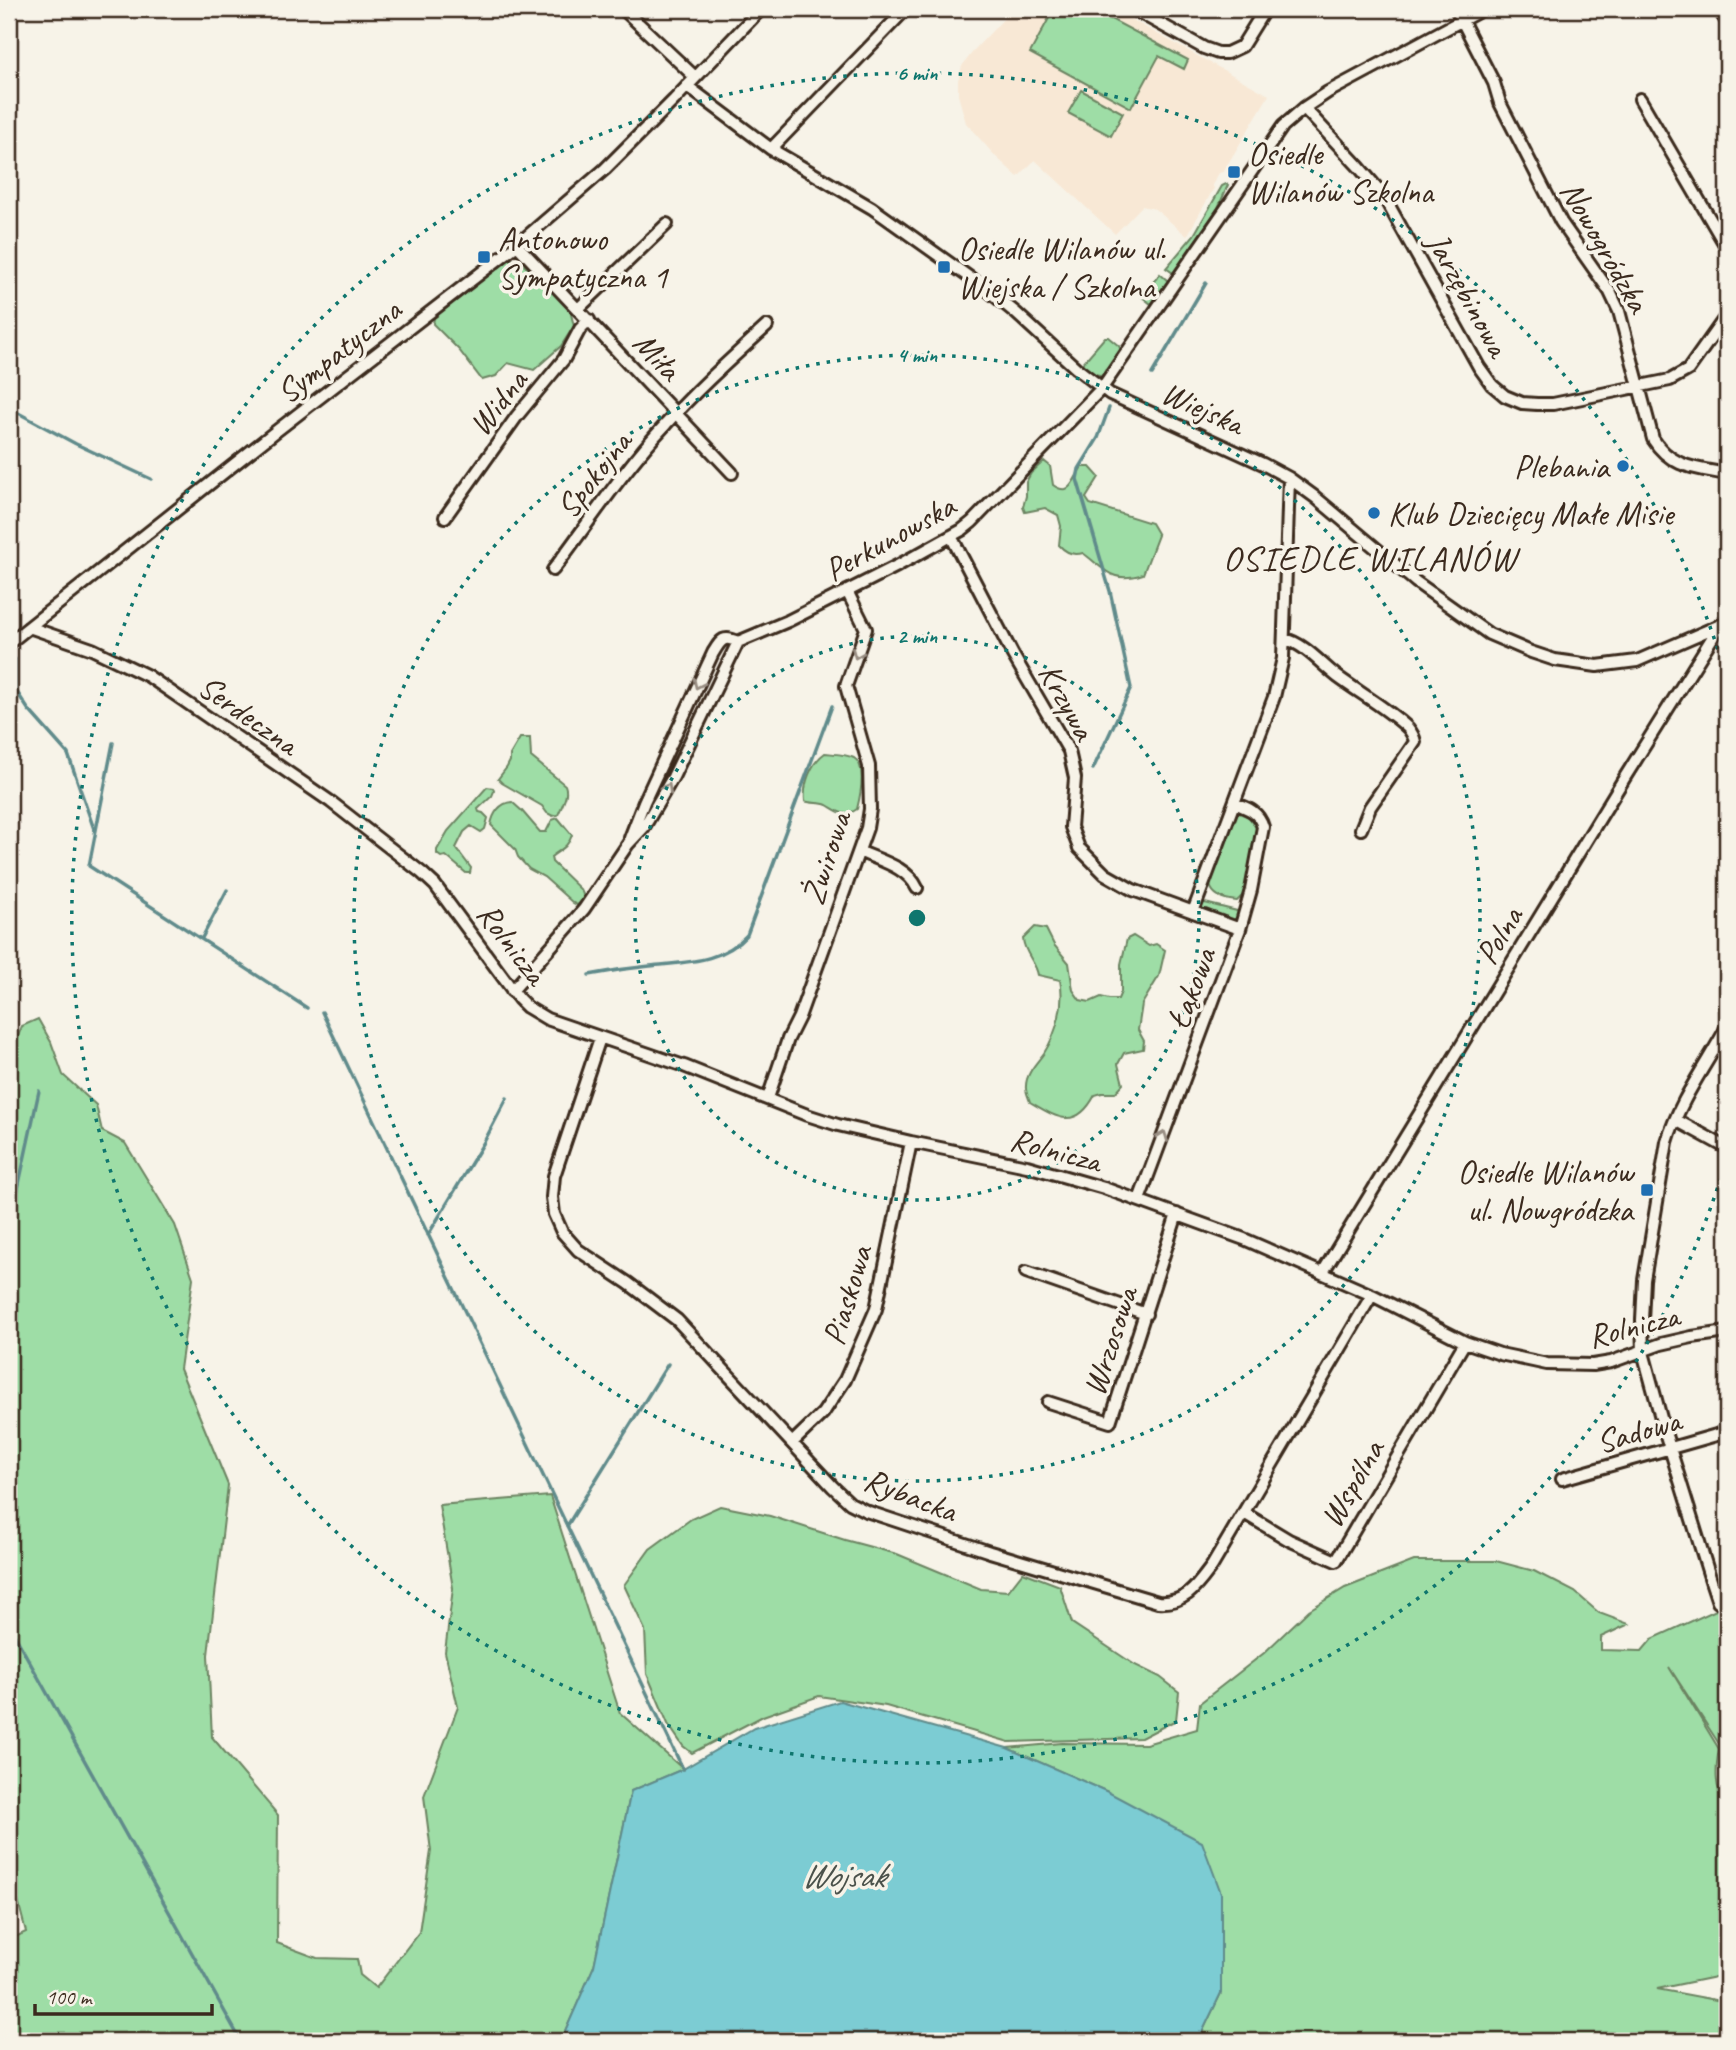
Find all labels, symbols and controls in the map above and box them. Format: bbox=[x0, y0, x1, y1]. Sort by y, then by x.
text: 6 min bbox=[897, 60, 938, 86]
place label: Osiedle Wilanów Szkolna bbox=[1248, 133, 1435, 213]
marker: Osiedle Wilanów Szkolna bbox=[1226, 164, 1242, 180]
street label: Nowogródzka bbox=[1551, 173, 1661, 322]
place label: Antonowo Sympatyczna 1 bbox=[498, 218, 670, 298]
street label: Jarzębinowa bbox=[1416, 224, 1520, 366]
place label: Osiedle Wilanów ul. Wiejska / Szkolna bbox=[958, 228, 1166, 308]
marker: Antonowo Sympatyczna 1 bbox=[476, 249, 492, 265]
marker: Osiedle Wilanów ul. Wiejska / Szkolna bbox=[936, 259, 952, 275]
street label: Sympatyczna bbox=[268, 288, 411, 413]
street label: Miła bbox=[624, 322, 692, 391]
text: 4 min bbox=[897, 342, 937, 368]
street label: Widna bbox=[459, 360, 538, 444]
street label: Wiejska bbox=[1155, 371, 1252, 445]
street label: Spokojna bbox=[547, 421, 642, 527]
place label: Plebania bbox=[1514, 446, 1612, 488]
marker: Plebania bbox=[1615, 458, 1631, 474]
street label: Perkunowska bbox=[817, 484, 964, 591]
place label: Klub Dziecięcy Małe Misie bbox=[1388, 493, 1675, 535]
marker: Klub Dziecięcy Małe Misie bbox=[1366, 505, 1382, 521]
district label: OSIEDLE WILANÓW bbox=[1223, 536, 1521, 581]
text: 2 min bbox=[897, 623, 937, 649]
one-way arrow bbox=[852, 647, 866, 659]
street label: Krzywa bbox=[1029, 656, 1106, 750]
street label: Serdeczna bbox=[190, 665, 309, 766]
one-way arrow bbox=[692, 677, 706, 690]
one-way arrow bbox=[658, 783, 672, 796]
street label: Żwirowa bbox=[791, 804, 861, 910]
street label: Rolnicza bbox=[468, 894, 558, 995]
street label: Polna bbox=[1465, 898, 1533, 972]
centre of rings bbox=[905, 906, 929, 930]
street label: Łąkowa bbox=[1156, 941, 1226, 1035]
street label: Rolnicza bbox=[1006, 1118, 1108, 1183]
one-way arrow bbox=[1154, 1131, 1168, 1143]
place label: Osiedle Wilanów ul. Nowgródzka bbox=[1458, 1151, 1636, 1231]
marker: Osiedle Wilanów ul. Nowgródzka bbox=[1639, 1182, 1655, 1198]
street label: Piaskowa bbox=[812, 1238, 883, 1350]
street label: Wrzosowa bbox=[1073, 1280, 1148, 1401]
street label: Rolnicza bbox=[1584, 1294, 1685, 1357]
street label: Sadowa bbox=[1591, 1398, 1687, 1463]
street label: Wspólna bbox=[1310, 1430, 1395, 1535]
street label: Rybacka bbox=[858, 1458, 964, 1532]
water label: Wojsak bbox=[801, 1853, 891, 1898]
scale bar bbox=[35, 1973, 212, 2017]
text: 100 m bbox=[46, 1984, 93, 2010]

